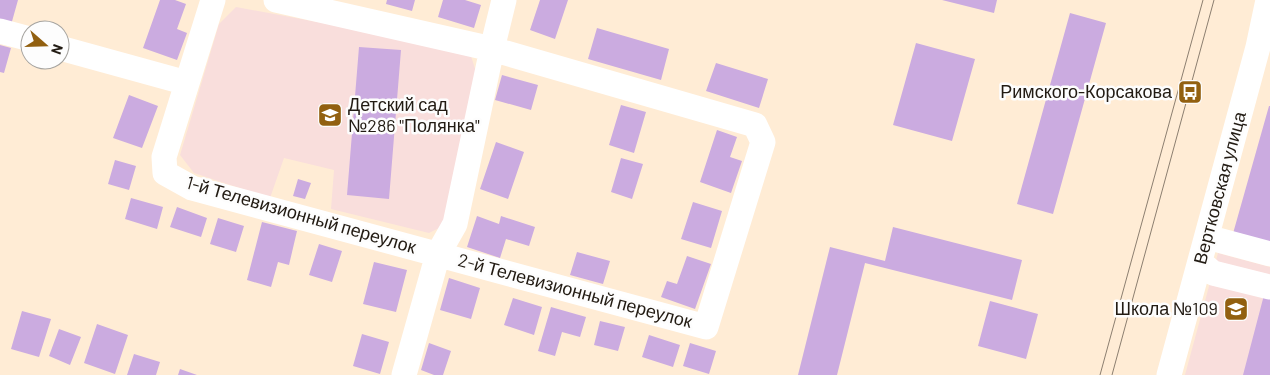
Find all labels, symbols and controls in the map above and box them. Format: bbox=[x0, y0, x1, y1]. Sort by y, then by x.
north arrow bbox=[20, 20, 70, 70]
text: N bbox=[48, 42, 67, 57]
bus stop icon: Римского-Корсакова bbox=[1177, 79, 1203, 105]
place label: Римского-Корсакова bbox=[1000, 80, 1173, 102]
place label: Детский сад №286 "Полянка" bbox=[348, 93, 480, 136]
school or university icon: Детский сад №286 "Полянка" bbox=[317, 102, 343, 128]
street label: Вертковская улица bbox=[1188, 108, 1250, 267]
street label: 1-й Телевизионный переулок bbox=[184, 171, 419, 257]
street label: 2-й Телевизионный переулок bbox=[456, 248, 695, 332]
school or university icon: Школа №109 bbox=[1223, 296, 1249, 322]
place label: Школа №109 bbox=[1115, 297, 1218, 319]

